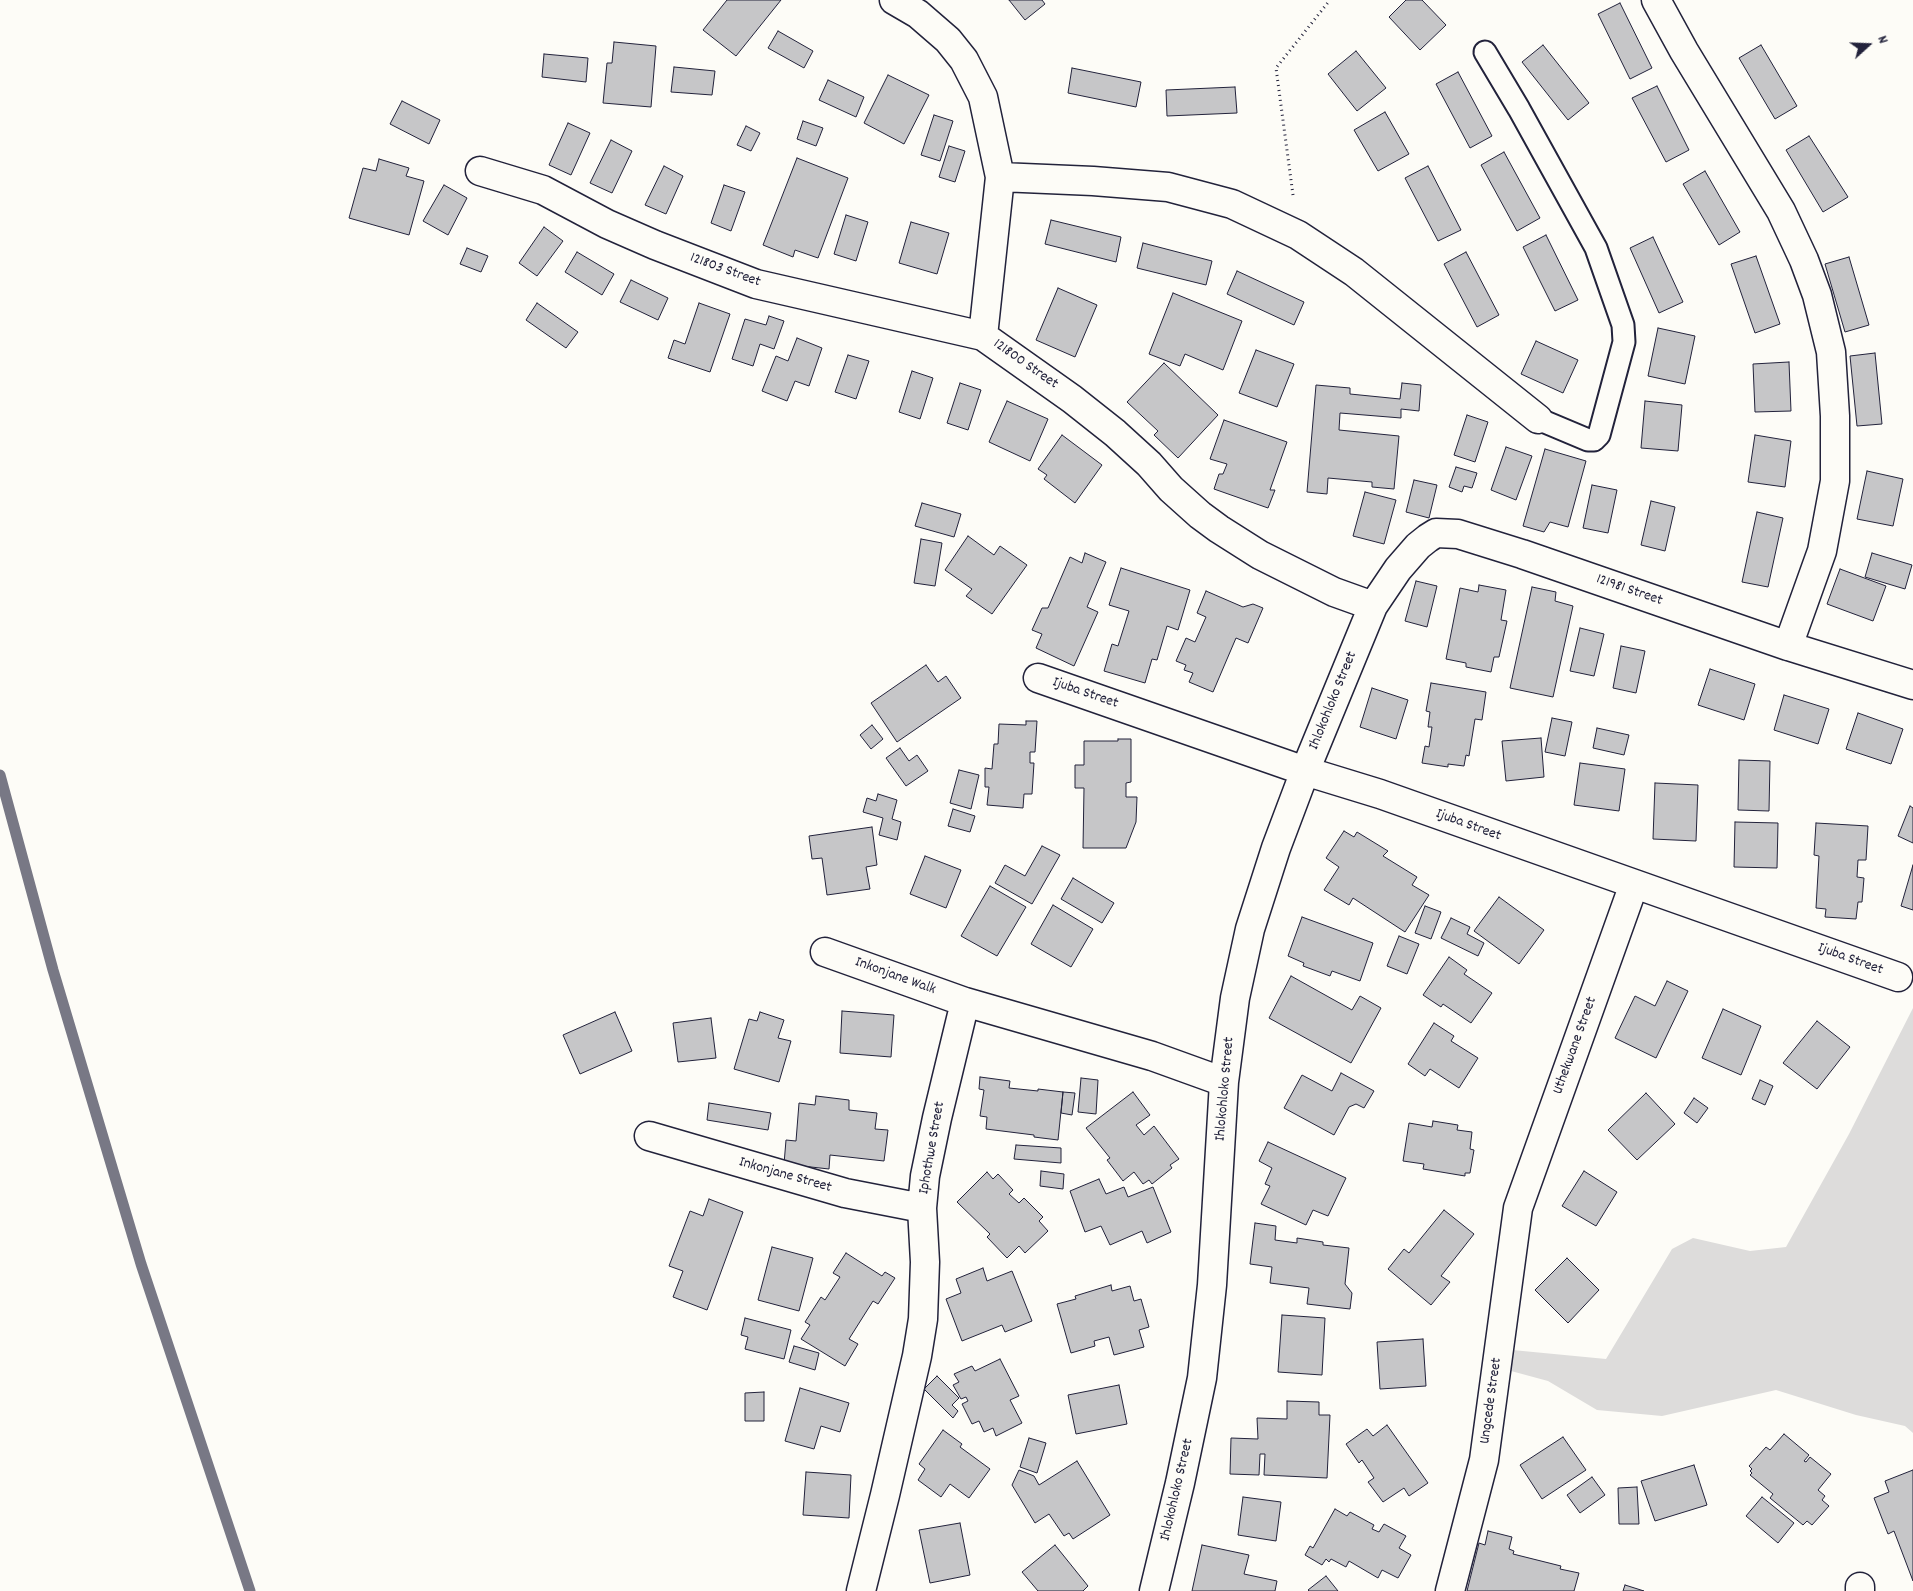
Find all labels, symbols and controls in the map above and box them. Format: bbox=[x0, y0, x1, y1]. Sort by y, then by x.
north arrow bbox=[1843, 20, 1893, 70]
text: N bbox=[1872, 33, 1893, 47]
street label: 121803 Street bbox=[687, 250, 763, 292]
street label: 121800 Street bbox=[989, 336, 1061, 394]
street label: 121981 Street bbox=[1593, 571, 1665, 611]
street label: Ihlokohloko Street bbox=[1306, 649, 1362, 753]
street label: Ijuba Street bbox=[1050, 674, 1120, 714]
street label: Ijuba Street bbox=[1433, 806, 1503, 846]
street label: Ijuba Street bbox=[1815, 940, 1885, 980]
street label: Inkonjane Walk bbox=[852, 954, 938, 1000]
street label: Uthekwane Street bbox=[1550, 995, 1602, 1097]
street label: Ihlokohloko Street bbox=[1212, 1036, 1240, 1142]
street label: Iphothwe Street bbox=[916, 1100, 950, 1196]
street label: Inkonjane Street bbox=[737, 1154, 833, 1198]
street label: Ungcede Street bbox=[1477, 1357, 1507, 1445]
street label: Ihlokohloko Street bbox=[1157, 1437, 1199, 1543]

